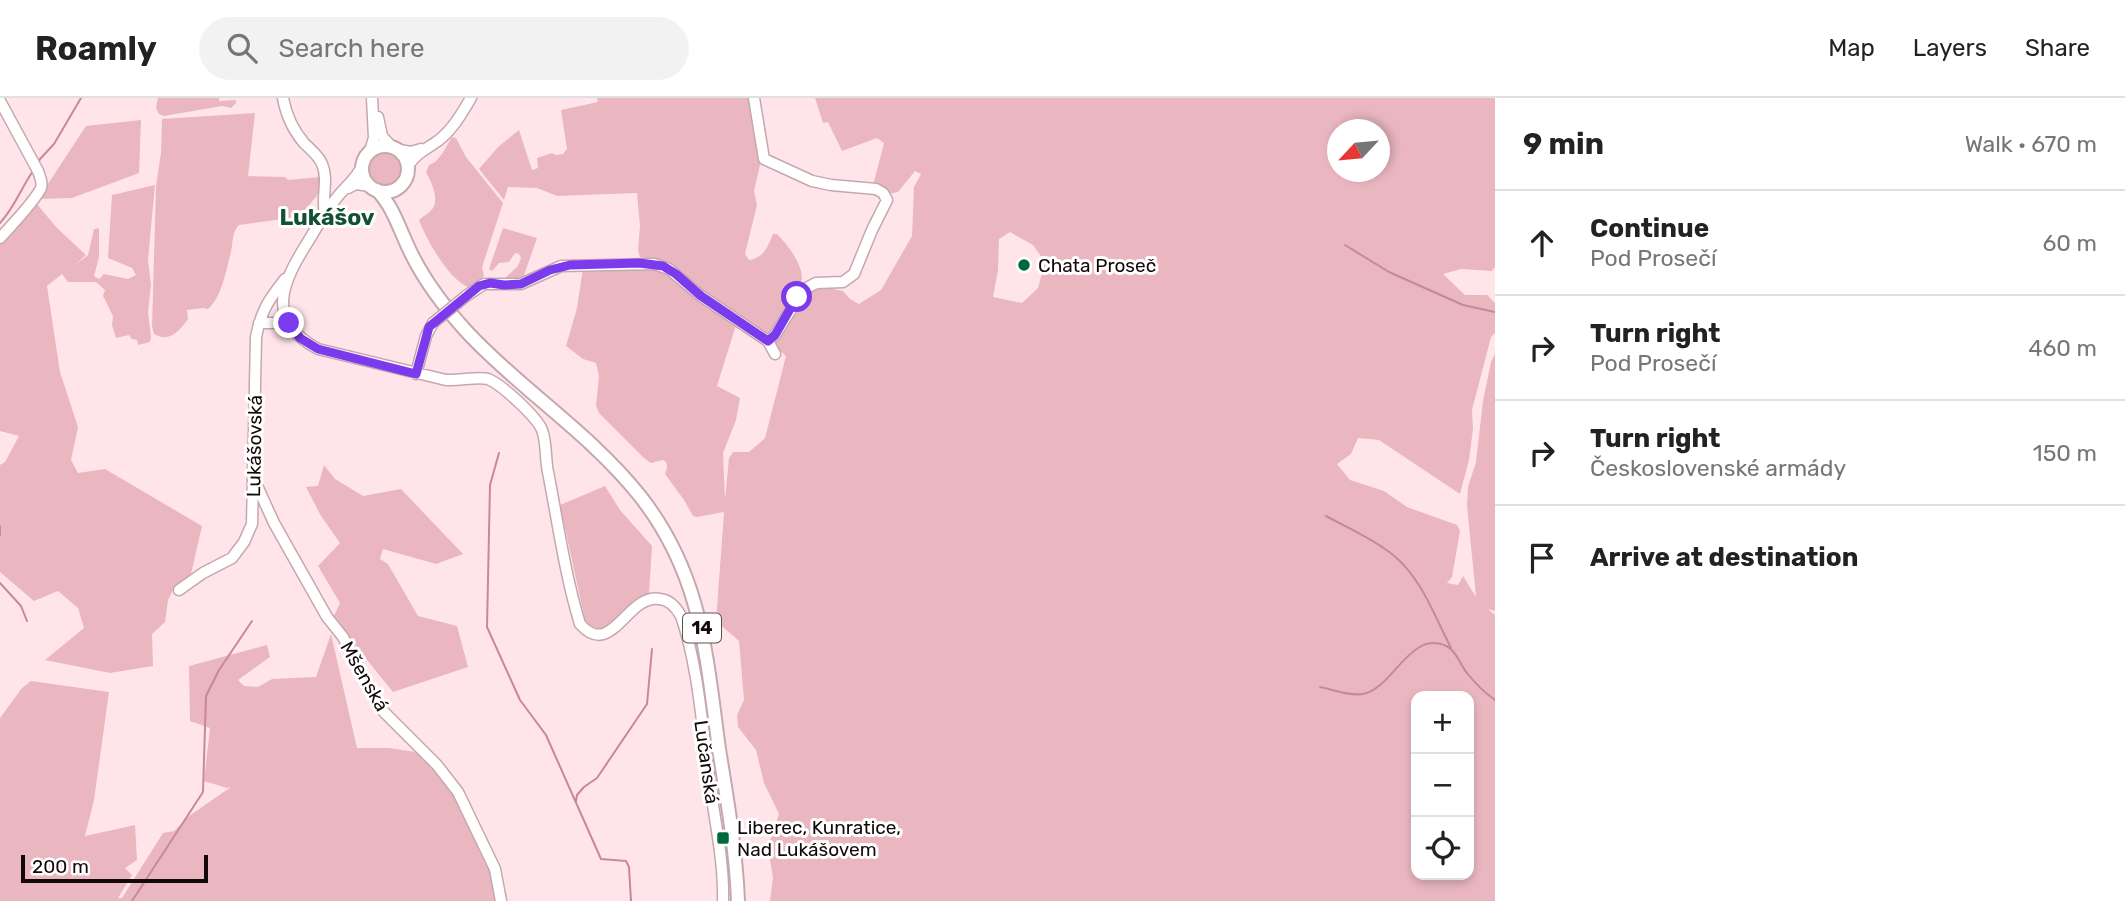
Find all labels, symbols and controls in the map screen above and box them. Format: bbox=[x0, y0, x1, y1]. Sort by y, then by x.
search box bbox=[199, 17, 689, 80]
text: Roamly bbox=[35, 29, 157, 68]
icon: search bbox=[223, 29, 261, 67]
text: Search here bbox=[279, 33, 424, 64]
text: Map bbox=[1828, 34, 1875, 62]
text: Layers bbox=[1913, 34, 1987, 62]
text: Share bbox=[2025, 34, 2090, 62]
north arrow bbox=[1327, 119, 1390, 182]
text: 9 min bbox=[1523, 126, 1604, 162]
text: Walk · 670 m bbox=[1965, 130, 2097, 158]
district label: Lukášov bbox=[279, 203, 375, 231]
text: Continue bbox=[1590, 213, 1709, 244]
icon: ahead bbox=[1523, 224, 1561, 262]
text: 60 m bbox=[2042, 229, 2097, 257]
text: Pod Prosečí bbox=[1590, 244, 1717, 272]
place label: Chata Proseč bbox=[1038, 254, 1156, 277]
marker: Chata Proseč bbox=[1016, 257, 1032, 273]
route start bbox=[781, 281, 812, 312]
route end bbox=[273, 307, 304, 338]
text: Turn right bbox=[1590, 318, 1720, 349]
icon: right bbox=[1523, 329, 1561, 367]
text: 460 m bbox=[2028, 334, 2097, 362]
text: Pod Prosečí bbox=[1590, 349, 1717, 377]
street label: Lukášovská bbox=[242, 395, 267, 497]
text: Turn right bbox=[1590, 423, 1720, 454]
icon: right bbox=[1523, 434, 1561, 472]
text: 150 m bbox=[2033, 439, 2097, 467]
text: Československé armády bbox=[1590, 454, 1846, 482]
icon: arrive bbox=[1523, 539, 1561, 577]
text: Arrive at destination bbox=[1590, 542, 1858, 573]
road number: 14 bbox=[683, 614, 721, 642]
street label: Mšenská bbox=[335, 637, 394, 715]
map controls bbox=[1411, 691, 1474, 880]
button: + bbox=[1411, 691, 1474, 754]
street label: Lučanská bbox=[689, 719, 724, 805]
button: − bbox=[1411, 754, 1474, 817]
place label: Liberec, Kunratice, Nad Lukášovem bbox=[737, 816, 901, 861]
button: locate bbox=[1411, 817, 1474, 880]
marker: Liberec, Kunratice, Nad Lukášovem bbox=[715, 830, 731, 846]
scale bar bbox=[21, 852, 208, 884]
text: 200 m bbox=[32, 855, 89, 878]

